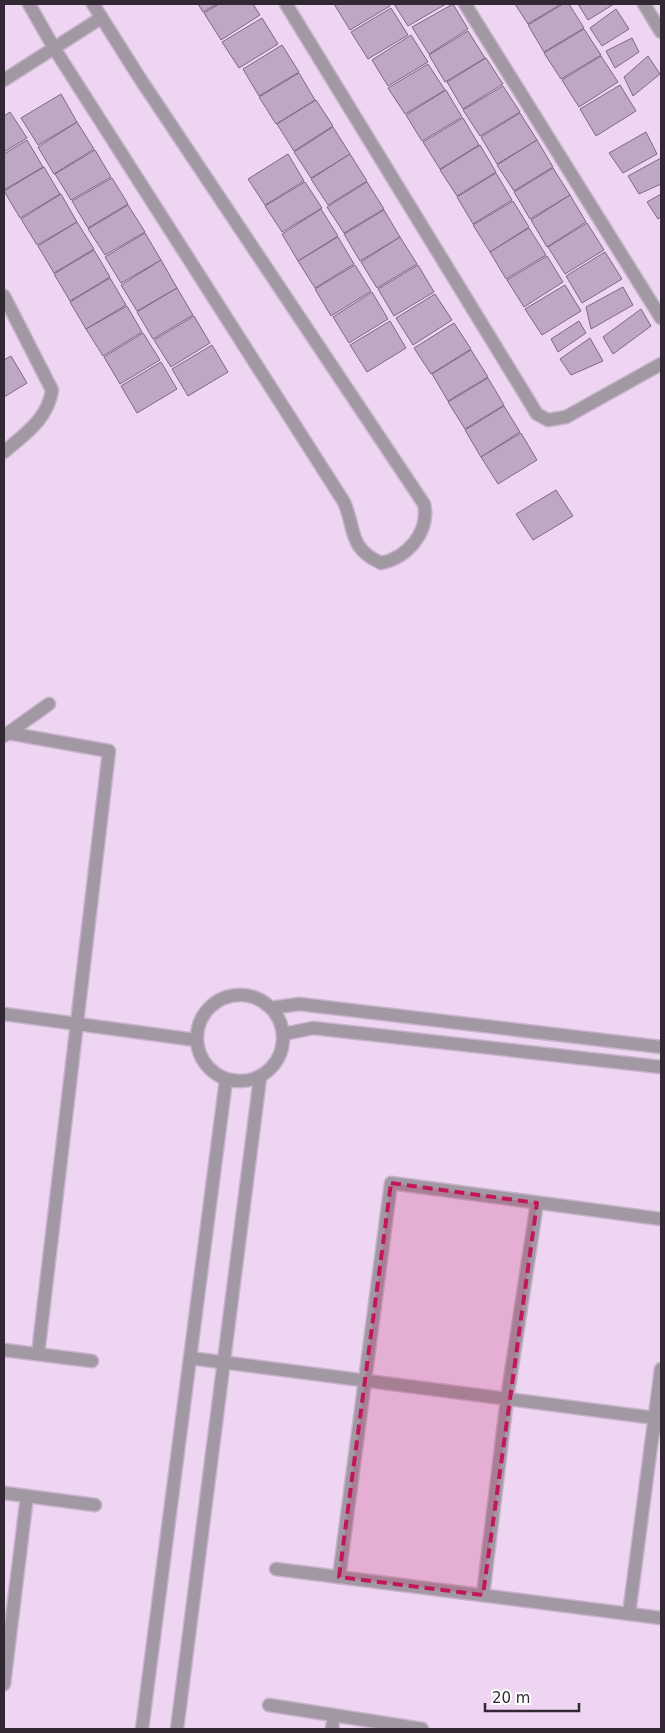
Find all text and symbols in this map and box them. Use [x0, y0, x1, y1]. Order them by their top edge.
scale bar [485, 1680, 579, 1712]
text: 20 m [492, 1689, 530, 1707]

